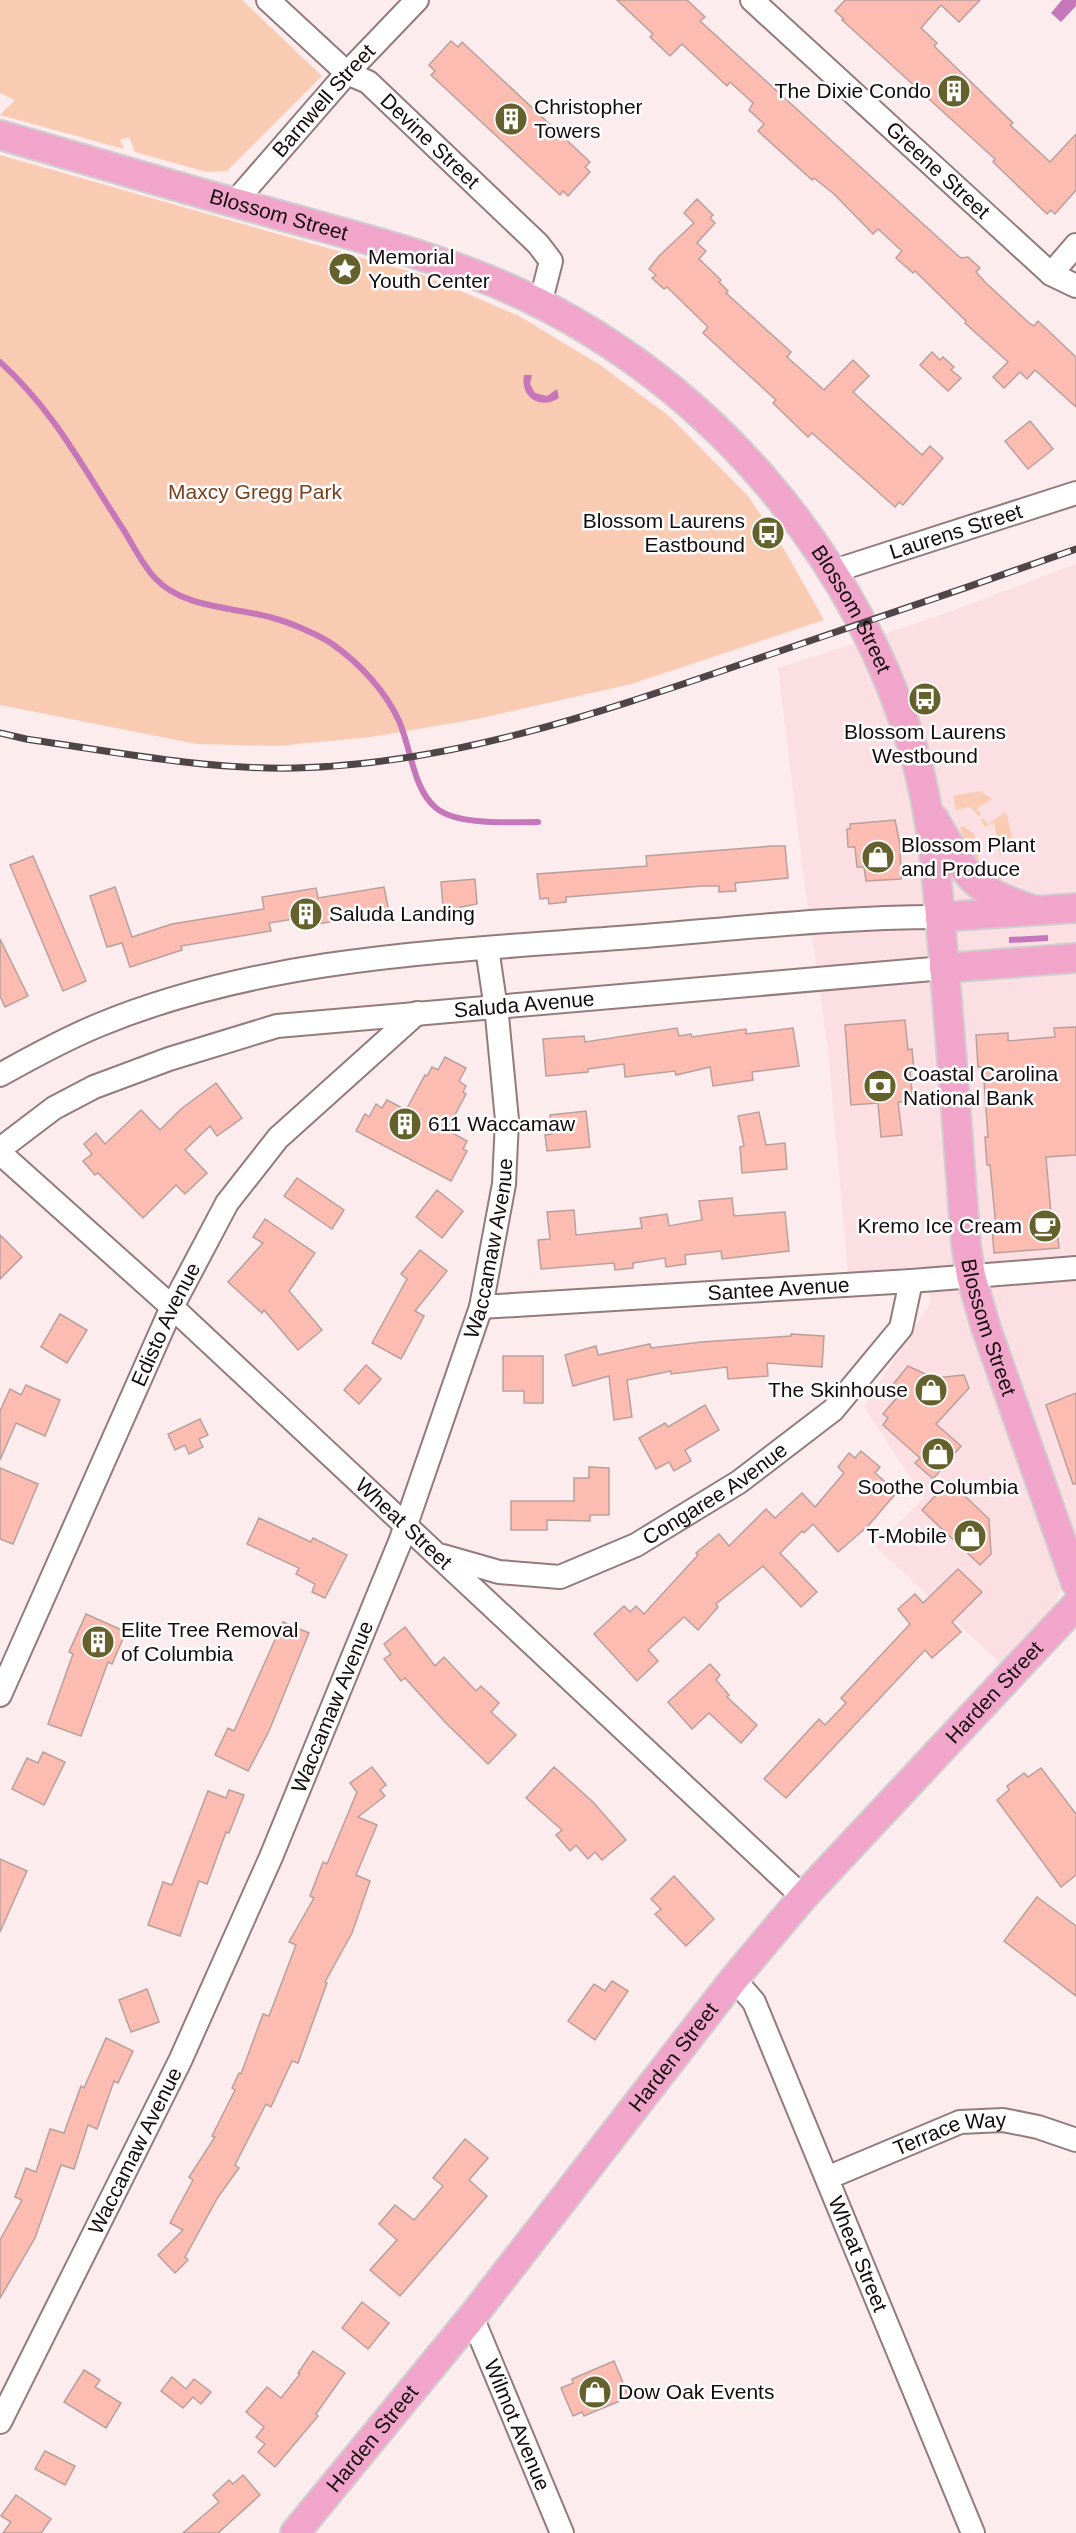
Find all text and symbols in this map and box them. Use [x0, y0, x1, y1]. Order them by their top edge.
street label: Barnwell Street [267, 39, 379, 161]
building icon: The Dixie Condo [936, 73, 972, 109]
place label: The Dixie Condo [775, 79, 931, 102]
street label: Devine Street [376, 88, 484, 193]
place label: Christopher Towers [534, 95, 643, 142]
building icon: Christopher Towers [493, 101, 529, 137]
street label: Greene Street [882, 117, 995, 223]
street label: Blossom Street [207, 184, 351, 244]
place label: Memorial Youth Center [368, 245, 490, 292]
place icon: Memorial Youth Center [327, 251, 363, 287]
park label: Maxcy Gregg Park [168, 480, 342, 503]
street label: Laurens Street [887, 499, 1025, 563]
place label: Blossom Laurens Eastbound [583, 509, 745, 556]
bus stop icon: Blossom Laurens Eastbound [750, 515, 786, 551]
street label: Blossom Street [807, 541, 896, 676]
bus stop icon: Blossom Laurens Westbound [907, 681, 943, 717]
place label: Blossom Laurens Westbound [844, 720, 1006, 767]
place label: Blossom Plant and Produce [901, 833, 1035, 880]
shop icon: Blossom Plant and Produce [860, 839, 896, 875]
building icon: Saluda Landing [288, 896, 324, 932]
place label: Saluda Landing [329, 902, 475, 925]
street label: Saluda Avenue [453, 986, 595, 1022]
place label: Coastal Carolina National Bank [903, 1062, 1059, 1109]
bank icon: Coastal Carolina National Bank [862, 1068, 898, 1104]
building icon: 611 Waccamaw [387, 1106, 423, 1142]
place label: 611 Waccamaw [428, 1112, 576, 1135]
street label: Waccamaw Avenue [459, 1158, 516, 1341]
cafe icon: Kremo Ice Cream [1027, 1208, 1063, 1244]
place label: Kremo Ice Cream [857, 1214, 1022, 1237]
street label: Blossom Street [957, 1257, 1021, 1399]
street label: Edisto Avenue [126, 1258, 204, 1390]
street label: Santee Avenue [707, 1273, 850, 1304]
shop icon: The Skinhouse [913, 1372, 949, 1408]
place label: The Skinhouse [768, 1378, 908, 1401]
shop icon: Soothe Columbia [920, 1436, 956, 1472]
street label: Congaree Avenue [638, 1438, 791, 1549]
street label: Wheat Street [351, 1473, 457, 1574]
place label: Soothe Columbia [857, 1475, 1019, 1498]
shop icon: T-Mobile [952, 1518, 988, 1554]
place label: T-Mobile [866, 1524, 947, 1547]
street label: Waccamaw Avenue [287, 1617, 377, 1796]
place label: Elite Tree Removal of Columbia [121, 1618, 298, 1665]
building icon: Elite Tree Removal of Columbia [80, 1624, 116, 1660]
street label: Harden Street [941, 1636, 1047, 1748]
street label: Harden Street [624, 1998, 722, 2116]
street label: Waccamaw Avenue [84, 2063, 186, 2238]
street label: Terrace Way [890, 2108, 1007, 2160]
street label: Wheat Street [824, 2193, 892, 2315]
street label: Wilmot Avenue [480, 2356, 555, 2494]
shop icon: Dow Oak Events [577, 2374, 613, 2410]
street label: Harden Street [322, 2380, 422, 2496]
place label: Dow Oak Events [618, 2380, 774, 2403]

